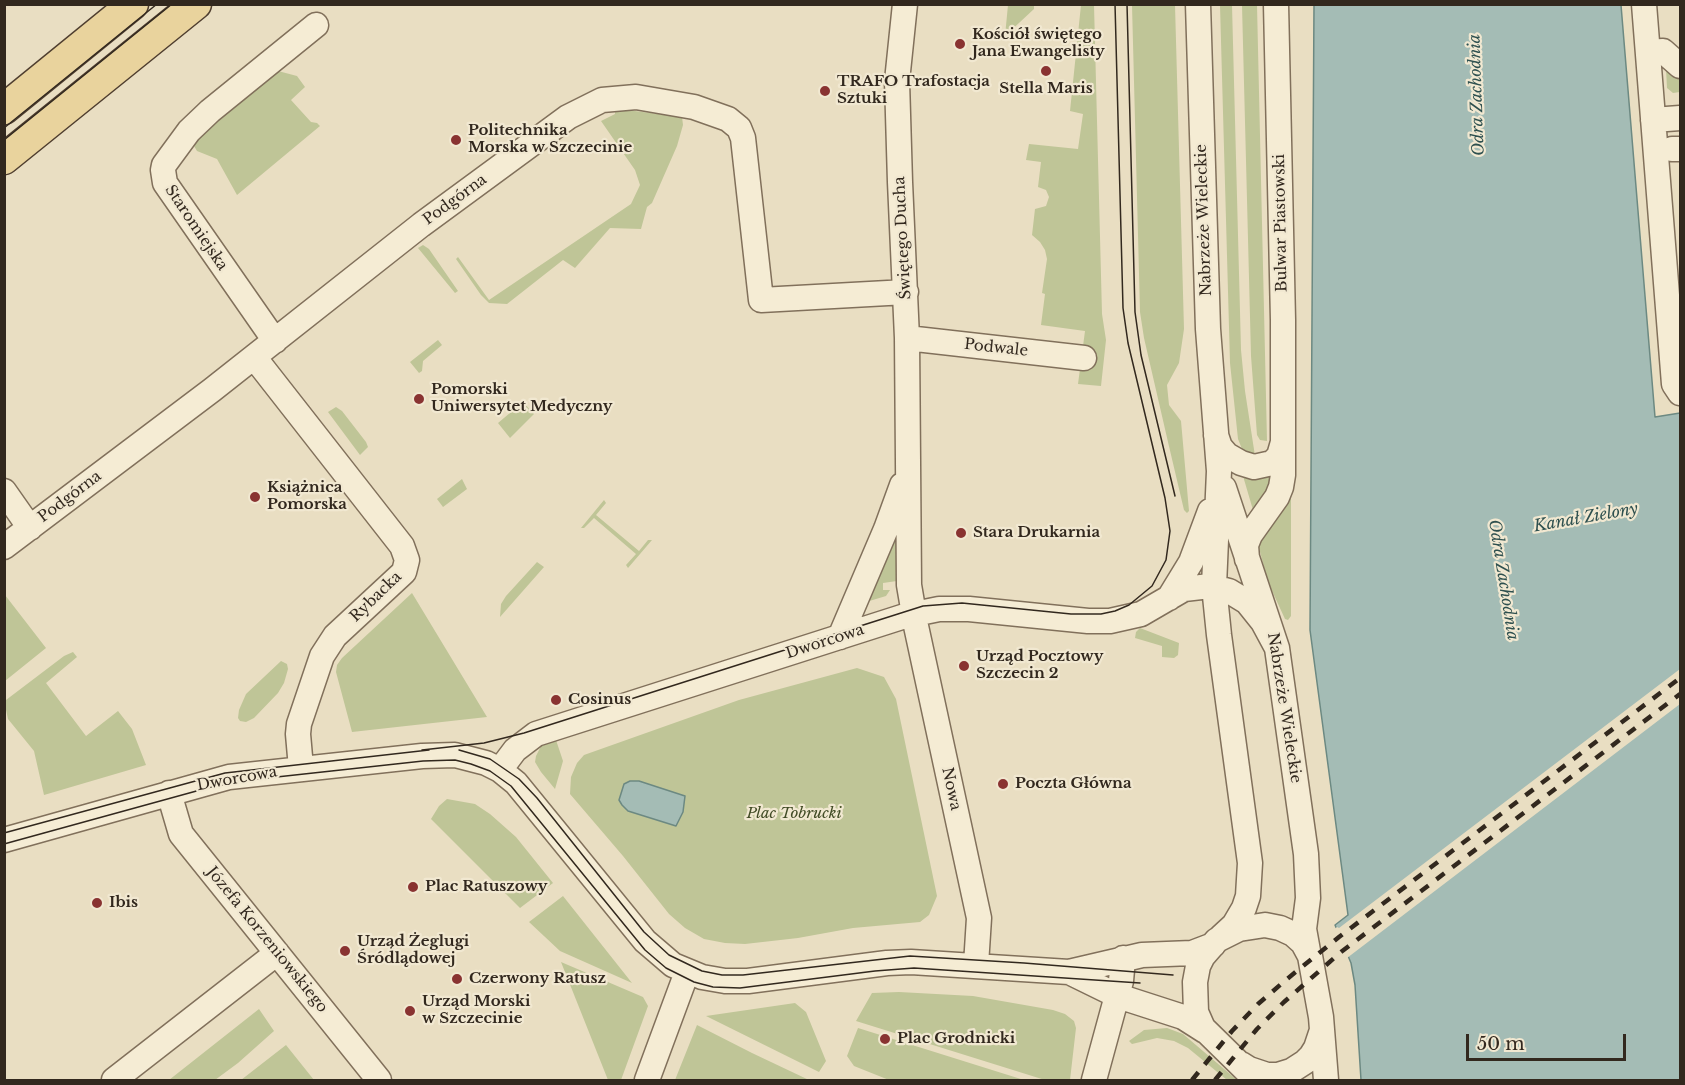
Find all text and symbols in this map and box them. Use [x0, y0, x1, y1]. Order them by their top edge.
place label: Kościół świętego Jana Ewangelisty [972, 26, 1105, 61]
water label: Odra Zachodnia [1465, 34, 1489, 156]
marker: Kościół świętego Jana Ewangelisty [953, 37, 967, 51]
marker: Stella Maris [1039, 64, 1053, 78]
place label: TRAFO Trafostacja Sztuki [837, 73, 990, 108]
place label: Stella Maris [999, 80, 1093, 98]
marker: TRAFO Trafostacja Sztuki [818, 84, 832, 98]
place label: Politechnika Morska w Szczecinie [468, 122, 632, 157]
marker: Politechnika Morska w Szczecinie [449, 133, 463, 147]
street label: Nabrzeże Wieleckie [1192, 144, 1216, 296]
street label: Bulwar Piastowski [1271, 154, 1291, 292]
street label: Podgórna [420, 171, 490, 229]
street label: Świętego Ducha [891, 176, 915, 300]
street label: Staromiejska [161, 182, 231, 274]
street label: Podwale [963, 336, 1029, 360]
place label: Pomorski Uniwersytet Medyczny [431, 381, 612, 416]
marker: Pomorski Uniwersytet Medyczny [412, 392, 426, 406]
street label: Podgórna [35, 467, 105, 527]
place label: Książnica Pomorska [267, 479, 347, 514]
marker: Książnica Pomorska [248, 490, 262, 504]
water label: Kanał Zielony [1532, 499, 1640, 537]
water label: Odra Zachodnia [1484, 518, 1522, 642]
place label: Stara Drukarnia [973, 524, 1100, 542]
marker: Stara Drukarnia [954, 526, 968, 540]
street label: Rybacka [347, 568, 405, 626]
street label: Dworcowa [784, 621, 866, 663]
street label: Nabrzeże Wieleckie [1263, 631, 1305, 785]
place label: Urząd Pocztowy Szczecin 2 [976, 648, 1103, 683]
marker: Urząd Pocztowy Szczecin 2 [957, 659, 971, 673]
place label: Cosinus [568, 691, 631, 709]
marker: Cosinus [549, 693, 563, 707]
street label: Dworcowa [196, 763, 278, 795]
street label: Nowa [938, 766, 964, 812]
place label: Poczta Główna [1015, 775, 1132, 793]
marker: Poczta Główna [996, 777, 1010, 791]
park label: Plac Tobrucki [746, 805, 842, 823]
street label: Józefa Korzeniowskiego [203, 864, 331, 1016]
place label: Plac Ratuszowy [425, 878, 547, 896]
marker: Plac Ratuszowy [406, 880, 420, 894]
place label: Ibis [109, 894, 138, 912]
marker: Ibis [90, 896, 104, 910]
place label: Urząd Żeglugi Śródlądowej [357, 933, 469, 968]
marker: Urząd Żeglugi Śródlądowej [338, 944, 352, 958]
place label: Czerwony Ratusz [469, 970, 606, 988]
marker: Czerwony Ratusz [450, 972, 464, 986]
place label: Urząd Morski w Szczecinie [422, 993, 530, 1028]
marker: Urząd Morski w Szczecinie [403, 1004, 417, 1018]
scale bar [1469, 1022, 1630, 1060]
place label: Plac Grodnicki [897, 1030, 1015, 1048]
marker: Plac Grodnicki [878, 1032, 892, 1046]
text: 50 m [1477, 1033, 1525, 1055]

